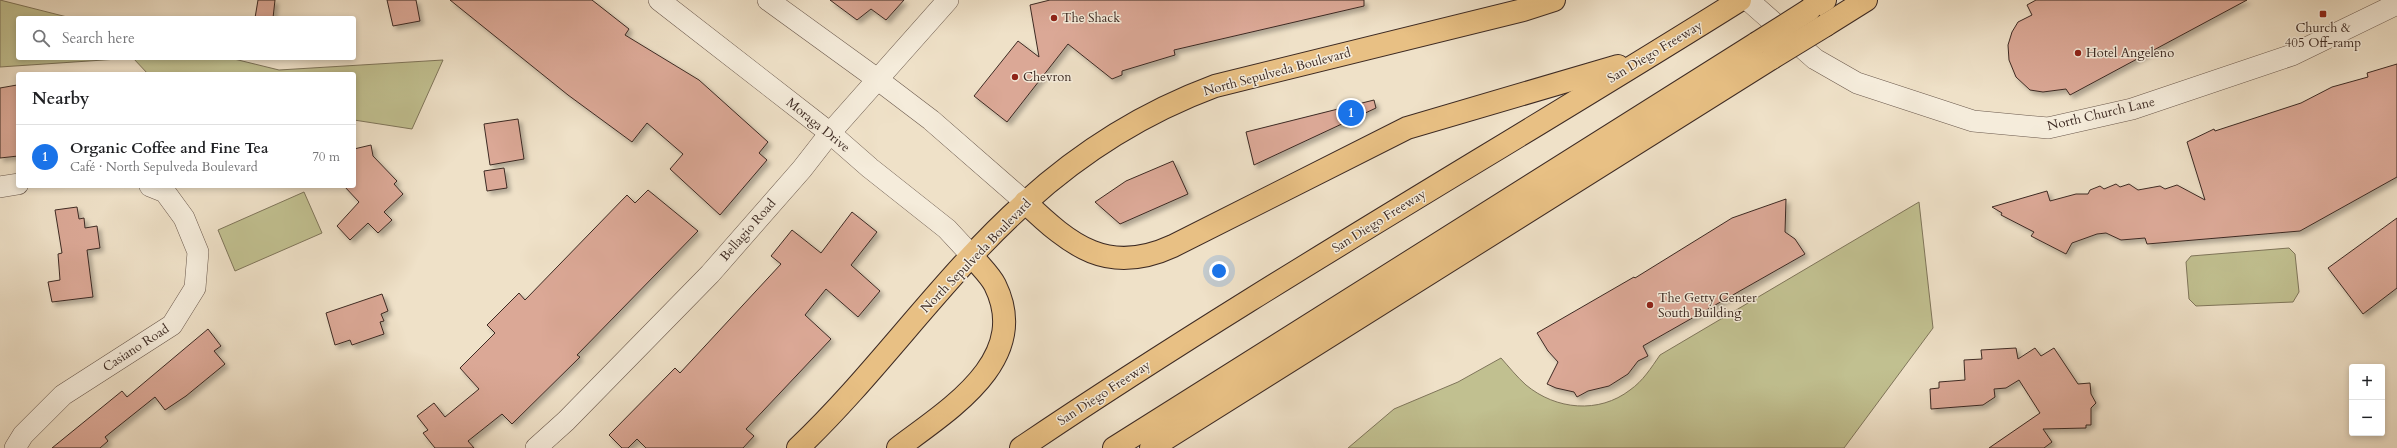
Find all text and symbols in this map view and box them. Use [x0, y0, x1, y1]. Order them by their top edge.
place label: The Shack [1062, 9, 1120, 27]
marker: Church & 405 Off-ramp [2318, 9, 2328, 19]
marker: The Shack [1049, 13, 1059, 23]
search box [16, 16, 356, 60]
street label: San Diego Freeway [1604, 16, 1706, 87]
place label: Church & 405 Off-ramp [2285, 19, 2361, 52]
icon: search [30, 27, 52, 49]
text: Search here [62, 28, 135, 48]
street label: North Sepulveda Boulevard [1201, 44, 1353, 100]
place label: Hotel Angeleno [2086, 44, 2174, 62]
marker: Hotel Angeleno [2073, 48, 2083, 58]
place label: Chevron [1023, 68, 1072, 86]
marker: Chevron [1010, 72, 1020, 82]
text: Nearby [32, 87, 89, 110]
street label: North Church Lane [2045, 93, 2157, 135]
street label: Moraga Drive [782, 94, 854, 156]
pin: 1 [1338, 98, 1364, 128]
text: Organic Coffee and Fine Tea [70, 138, 268, 158]
text: 1 [42, 148, 48, 166]
text: 70 m [312, 148, 340, 166]
text: Café · North Sepulveda Boulevard [70, 158, 258, 176]
street label: San Diego Freeway [1329, 185, 1430, 257]
street label: Bellagio Road [716, 195, 780, 265]
street label: North Sepulveda Boulevard [917, 195, 1035, 317]
your location [1209, 261, 1229, 281]
place label: The Getty Center South Building [1658, 289, 1757, 322]
marker: The Getty Center South Building [1645, 300, 1655, 310]
street label: Casiano Road [99, 320, 173, 376]
street label: San Diego Freeway [1054, 356, 1154, 430]
map controls [2349, 364, 2385, 436]
button: + [2349, 364, 2385, 400]
button: − [2349, 400, 2385, 436]

